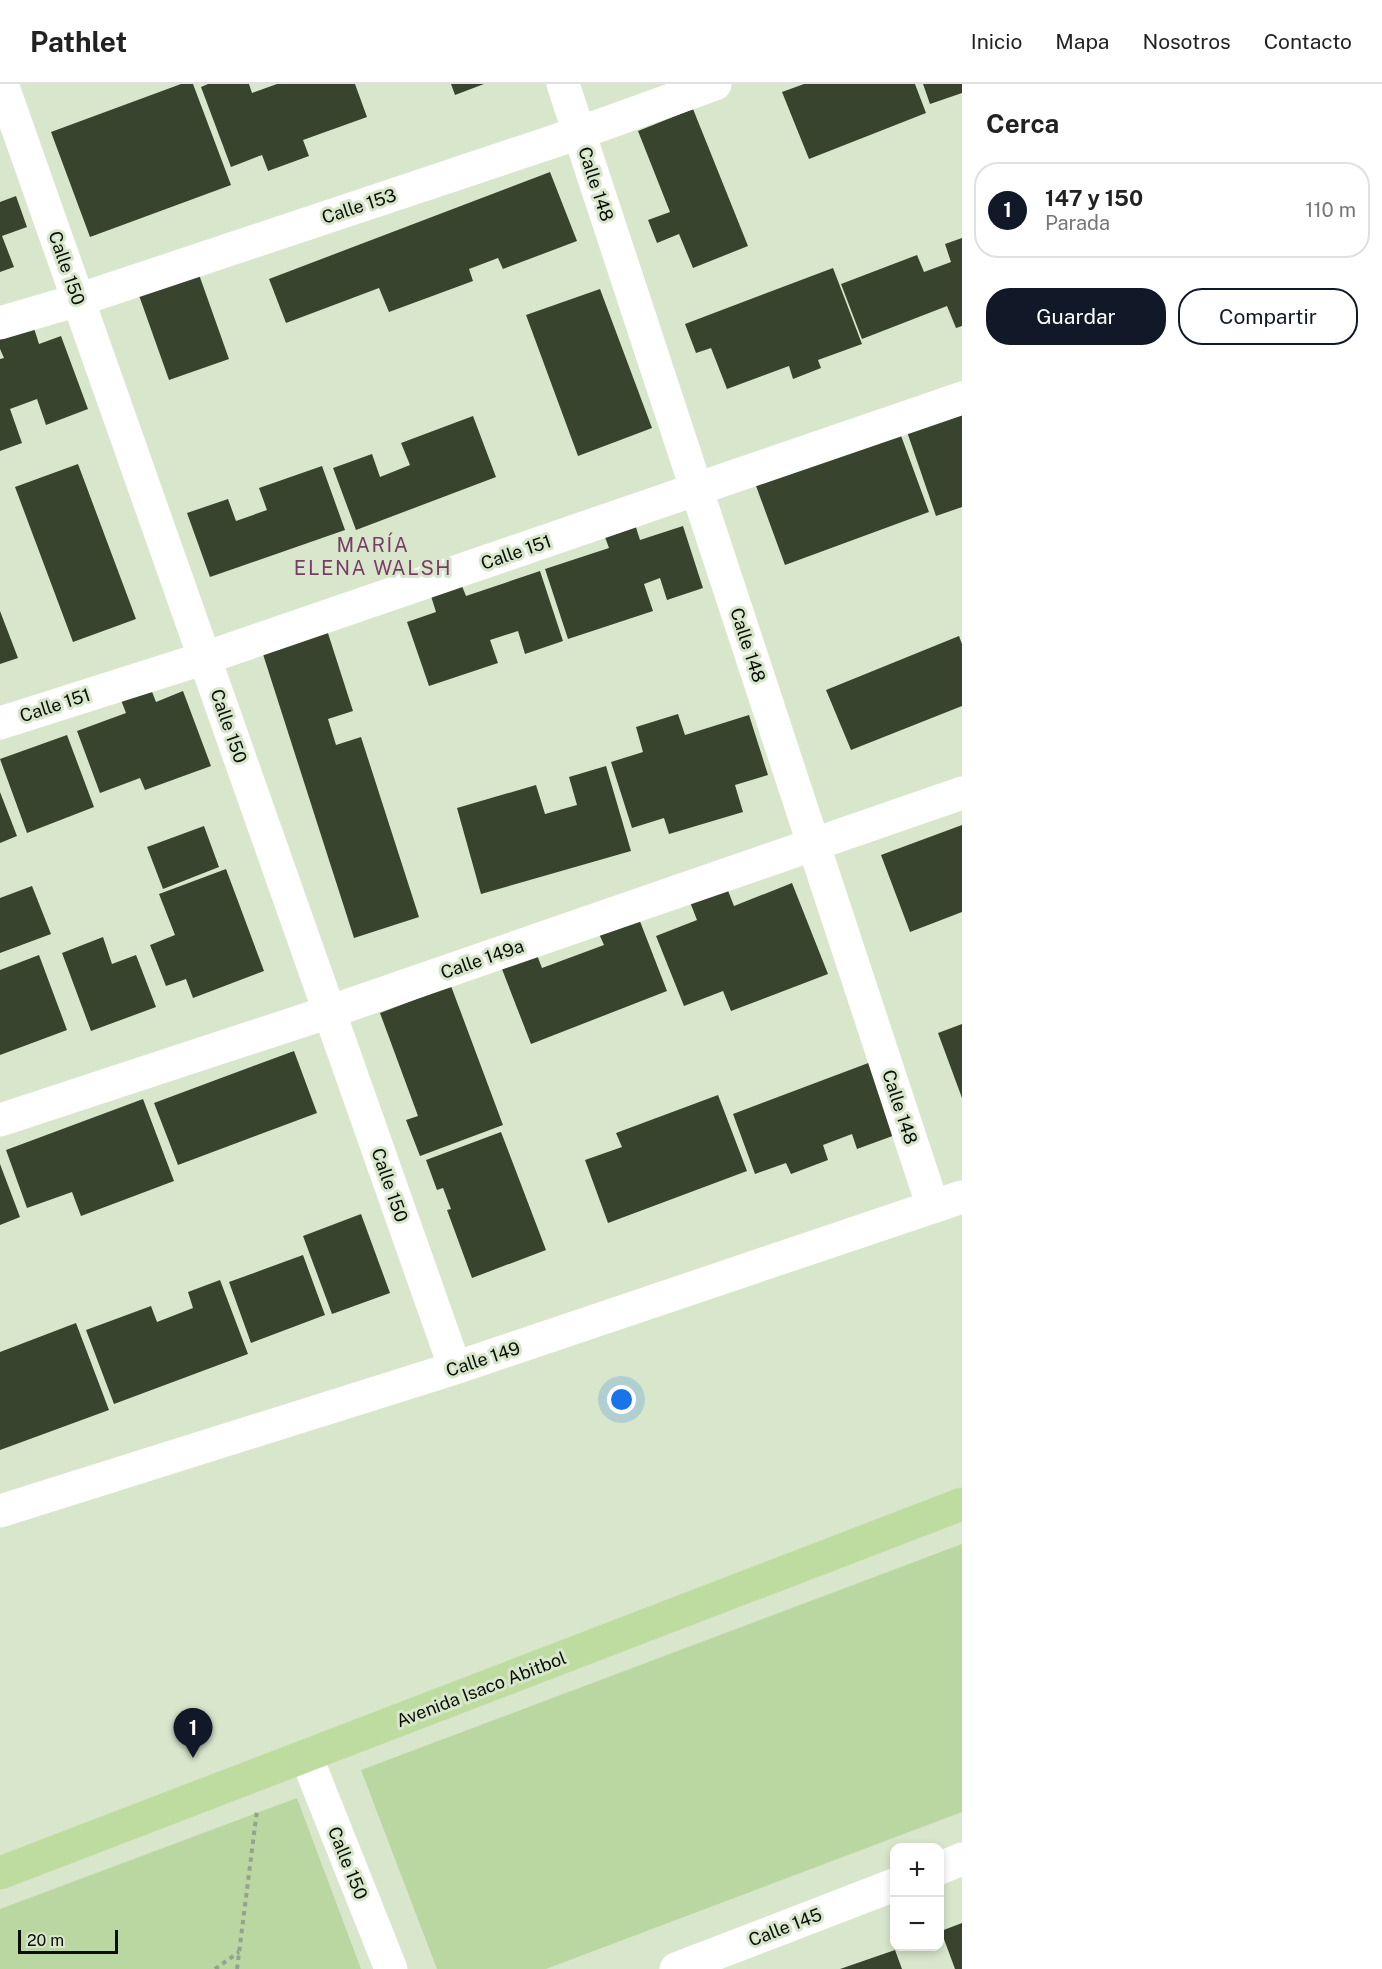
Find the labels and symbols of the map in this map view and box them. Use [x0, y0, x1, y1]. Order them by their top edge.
street label: Calle 148 [574, 144, 618, 224]
street label: Calle 153 [319, 184, 399, 228]
street label: Calle 150 [45, 228, 89, 308]
street label: Calle 151 [478, 530, 554, 574]
district label: MARÍA ELENA WALSH [294, 532, 452, 580]
street label: Calle 148 [726, 605, 770, 685]
street label: Calle 151 [17, 684, 93, 726]
street label: Calle 150 [207, 686, 251, 766]
street label: Calle 149a [438, 935, 526, 983]
street label: Calle 148 [878, 1067, 922, 1147]
street label: Calle 150 [368, 1145, 412, 1225]
street label: Calle 149 [443, 1337, 523, 1381]
your location [607, 1385, 636, 1414]
street label: Avenida Isaco Abitbol [393, 1647, 569, 1731]
pin: 1 [174, 1708, 212, 1758]
street label: Calle 150 [324, 1823, 372, 1903]
street label: Calle 145 [745, 1903, 825, 1951]
scale bar [18, 1927, 118, 1954]

